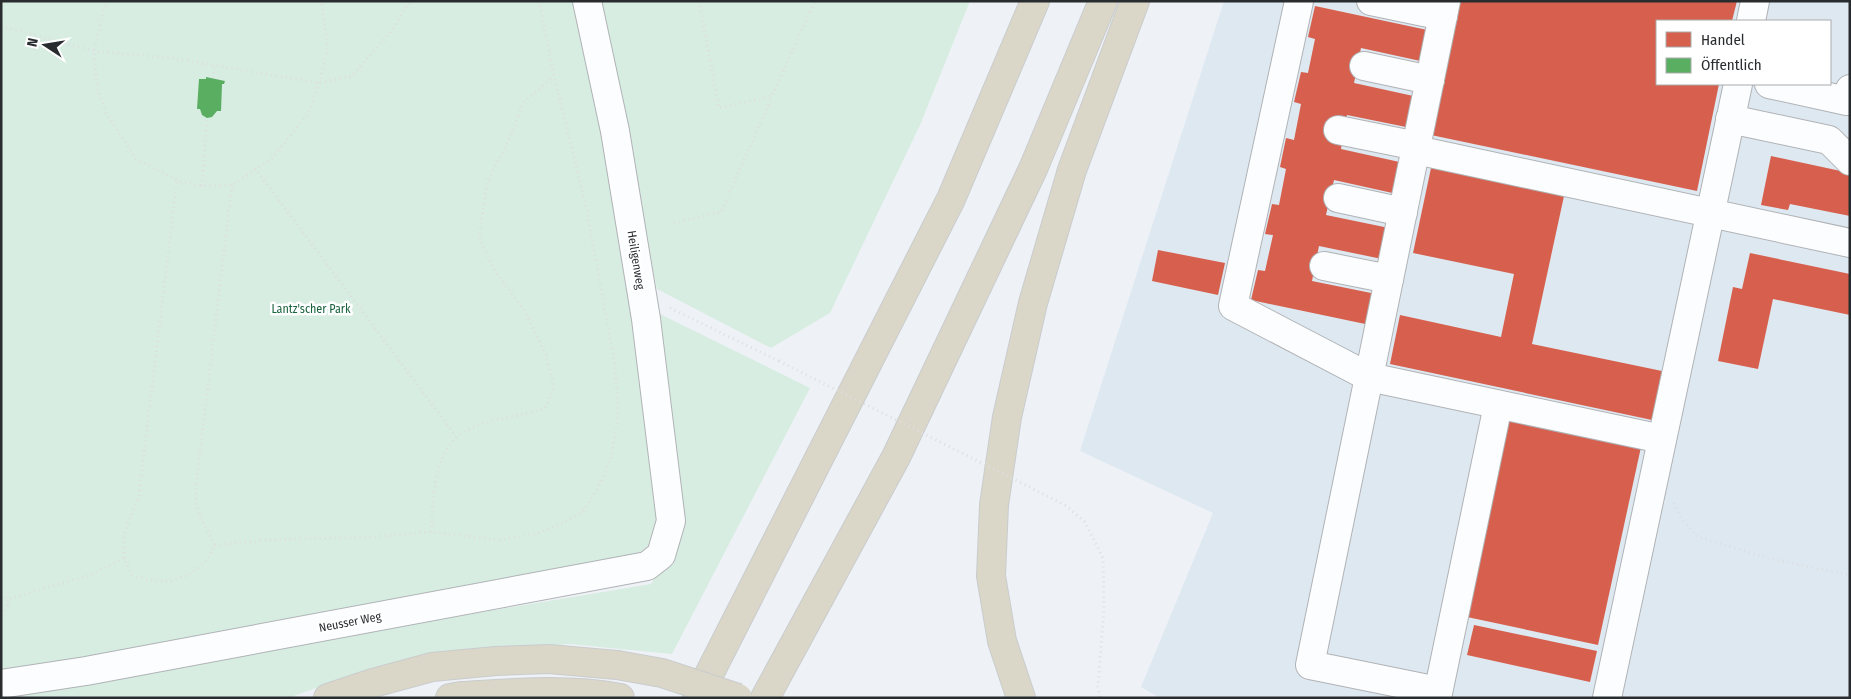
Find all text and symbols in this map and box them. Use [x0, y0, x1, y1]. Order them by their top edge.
north arrow [20, 20, 70, 70]
legend [1656, 20, 1831, 85]
text: Handel [1701, 31, 1745, 49]
text: N [24, 37, 42, 48]
text: Öffentlich [1701, 56, 1762, 74]
street label: Heiligenweg [624, 229, 648, 291]
park label: Lantz'scher Park [271, 302, 351, 316]
street label: Neusser Weg [318, 609, 383, 635]

